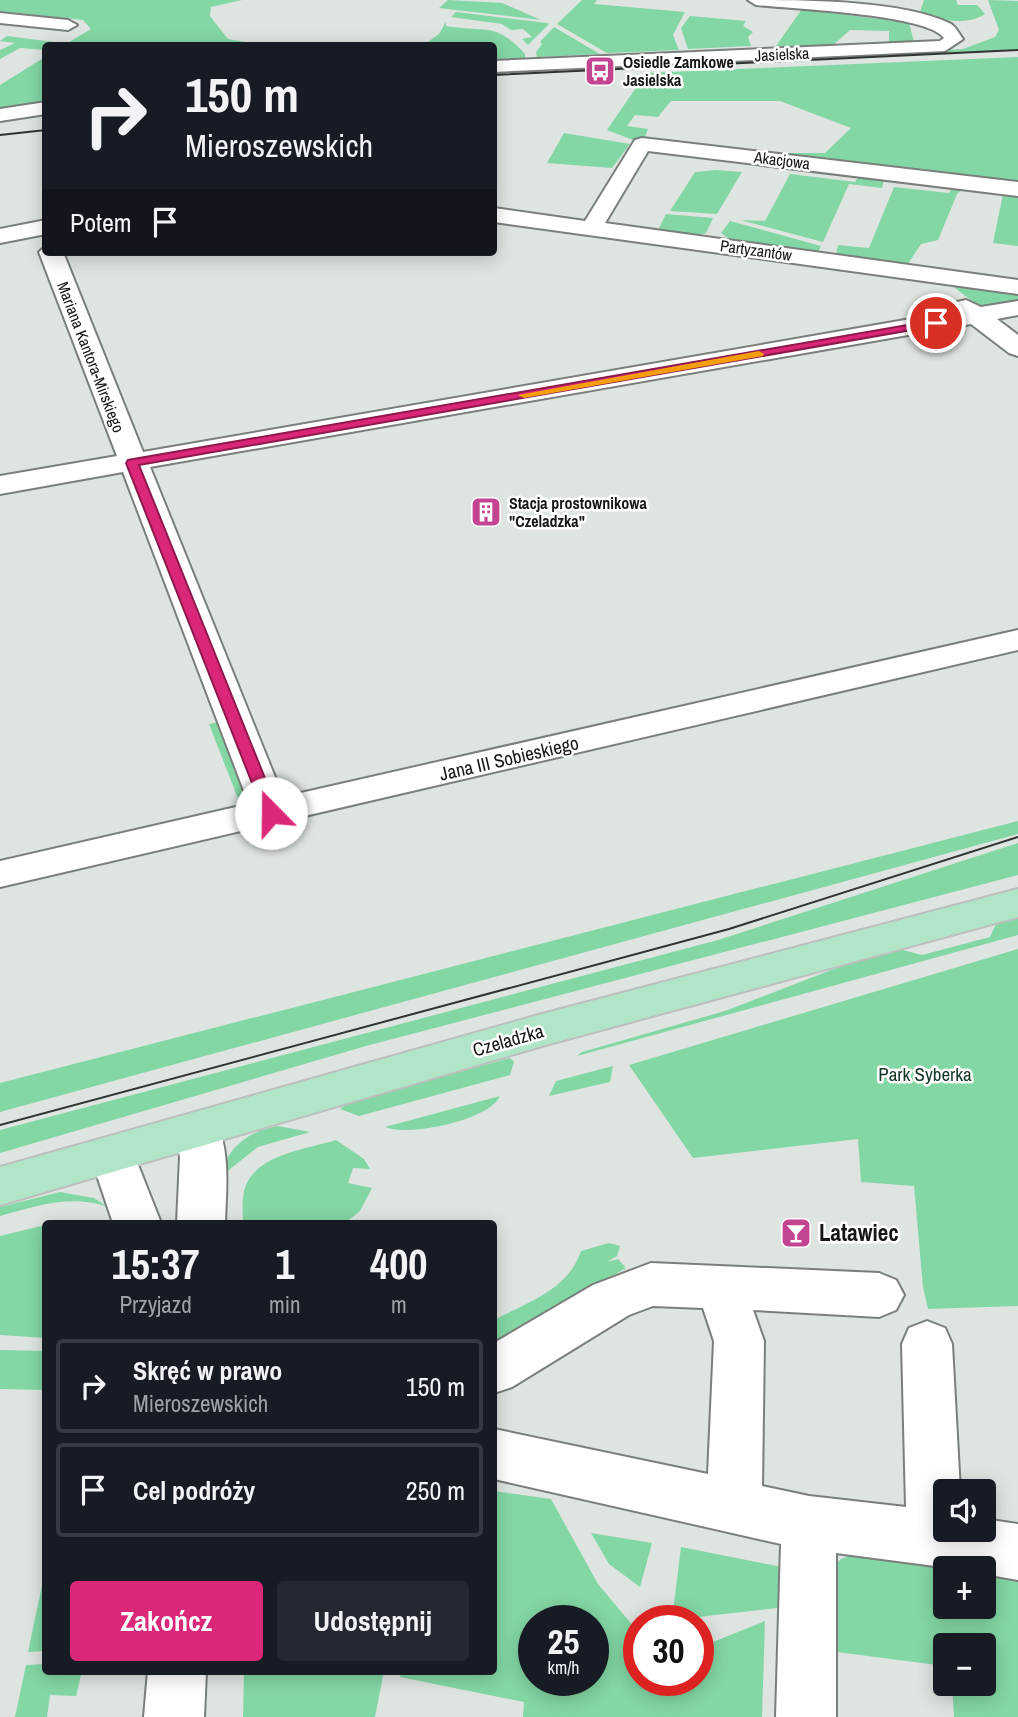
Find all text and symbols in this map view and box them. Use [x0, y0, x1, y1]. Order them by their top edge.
street label: Jasielska [754, 42, 811, 66]
place label: Osiedle Zamkowe Jasielska [623, 51, 734, 91]
bus stop icon: Osiedle Zamkowe Jasielska [583, 54, 617, 88]
text: 150 m [185, 61, 299, 127]
icon: right [70, 70, 161, 161]
text: Mieroszewskich [185, 124, 373, 167]
street label: Akacjowa [752, 146, 812, 174]
icon: arrive [146, 203, 184, 241]
text: Potem [70, 205, 132, 240]
street label: Partyzantów [719, 234, 794, 266]
street label: Mariana Kantora-Mirskiego [52, 279, 130, 435]
pin [906, 293, 966, 353]
icon: arrive [917, 304, 955, 342]
place label: Stacja prostownikowa "Czeladzka" [509, 492, 648, 532]
building icon: Stacja prostownikowa "Czeladzka" [469, 495, 503, 529]
street label: Jana III Sobieskiego [437, 729, 581, 787]
position arrow [234, 776, 308, 850]
street label: Czeladzka [469, 1017, 547, 1063]
park label: Park Syberka [878, 1061, 972, 1087]
bar icon: Latawiec [779, 1216, 813, 1250]
place label: Latawiec [819, 1217, 899, 1248]
text: 15:37 [112, 1236, 200, 1292]
text: 1 [275, 1236, 294, 1292]
text: 400 [370, 1236, 428, 1292]
text: Przyjazd [119, 1289, 192, 1320]
text: min [269, 1289, 301, 1320]
text: m [391, 1289, 407, 1320]
text: Skręć w prawo [133, 1353, 282, 1388]
icon: right [74, 1367, 112, 1405]
text: 150 m [406, 1369, 465, 1404]
text: Mieroszewskich [133, 1388, 268, 1419]
icon: arrive [74, 1471, 112, 1509]
text: Cel podróży [133, 1473, 255, 1508]
text: 250 m [406, 1473, 465, 1508]
map controls [933, 1479, 996, 1696]
button: sound [933, 1479, 996, 1542]
button: + [933, 1556, 996, 1619]
button: Zakończ [70, 1581, 263, 1661]
button: Udostępnij [277, 1581, 469, 1661]
speed limit sign: 30 [623, 1605, 714, 1696]
text: 25 [548, 1618, 579, 1665]
button: − [933, 1633, 996, 1696]
text: km/h [548, 1655, 580, 1680]

